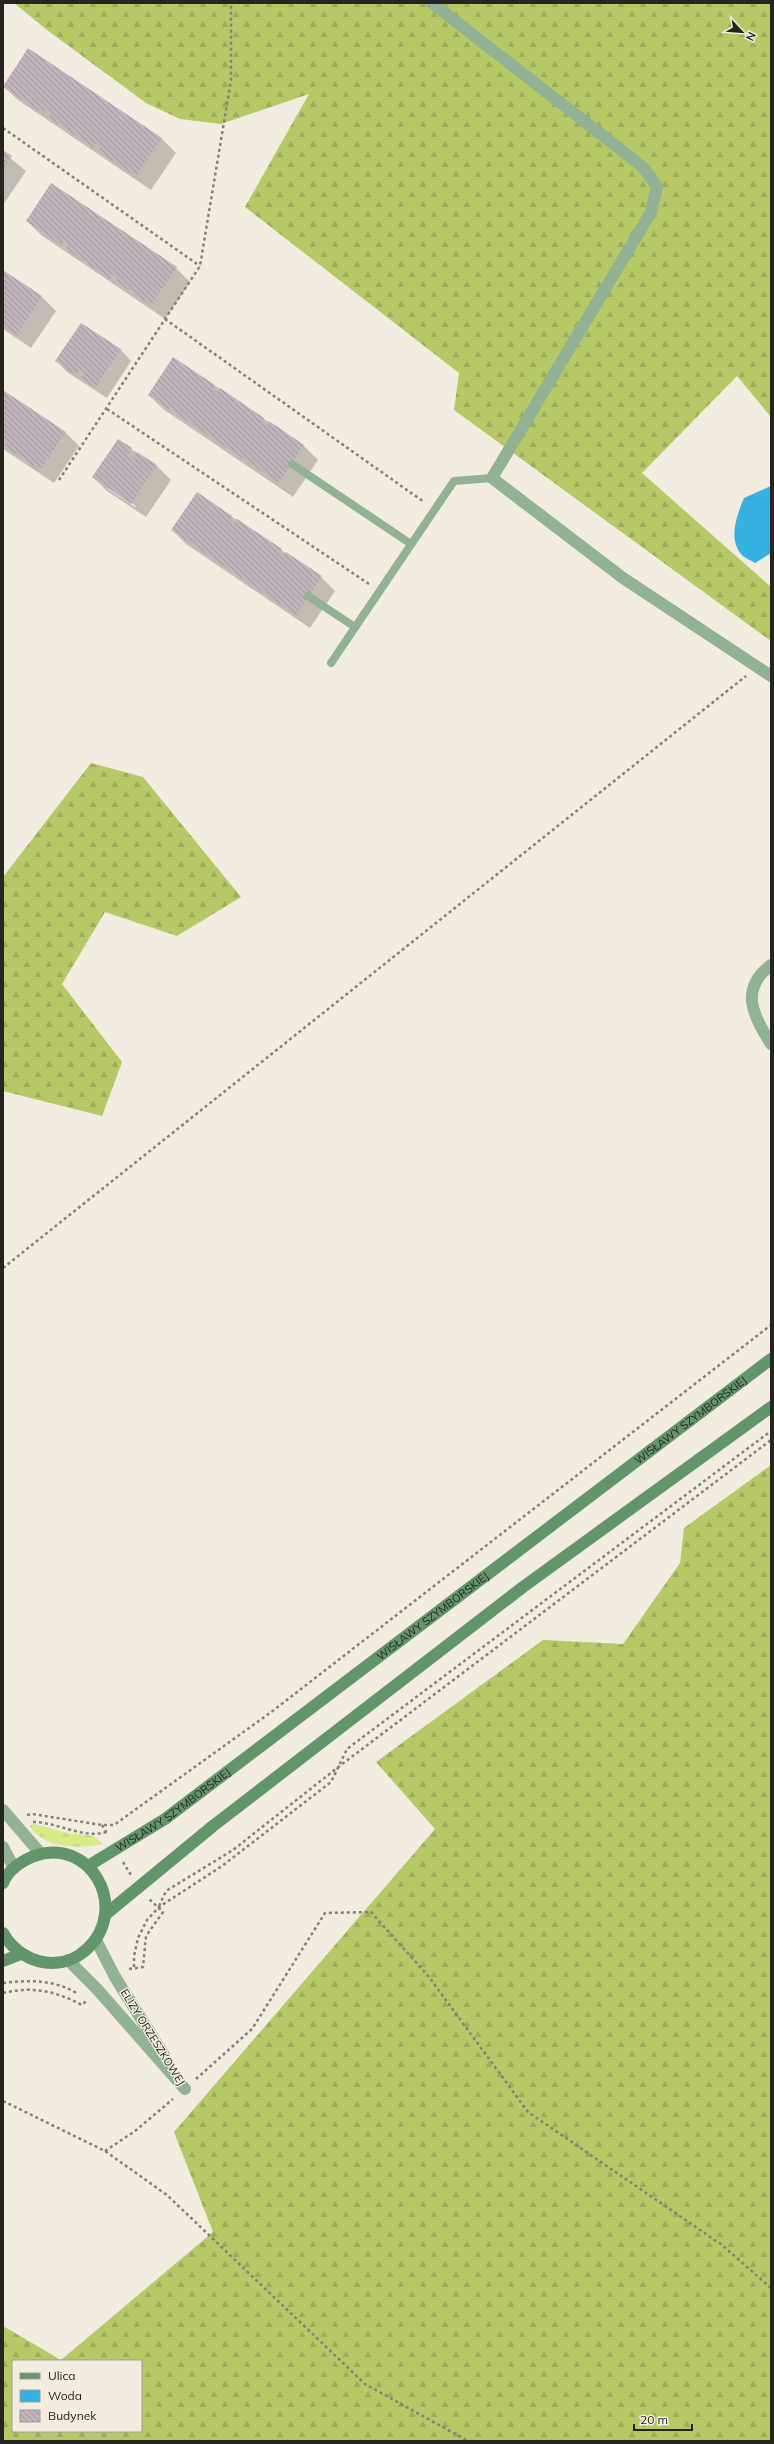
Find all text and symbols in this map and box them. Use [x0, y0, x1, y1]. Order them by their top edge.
north arrow [722, 12, 762, 52]
text: N [743, 30, 759, 43]
street label: WISŁAWY SZYMBORSKIEJ [632, 1373, 749, 1467]
street label: WISŁAWY SZYMBORSKIEJ [374, 1569, 491, 1663]
street label: WISŁAWY SZYMBORSKIEJ [113, 1765, 233, 1855]
street label: ELIZY ORZESZKOWEJ [118, 1986, 188, 2088]
legend [12, 2360, 142, 2432]
text: Ulica [48, 2368, 76, 2383]
text: Woda [48, 2388, 82, 2403]
scale bar [634, 2406, 692, 2432]
text: Budynek [48, 2408, 97, 2423]
text: 20 m [640, 2412, 668, 2427]

